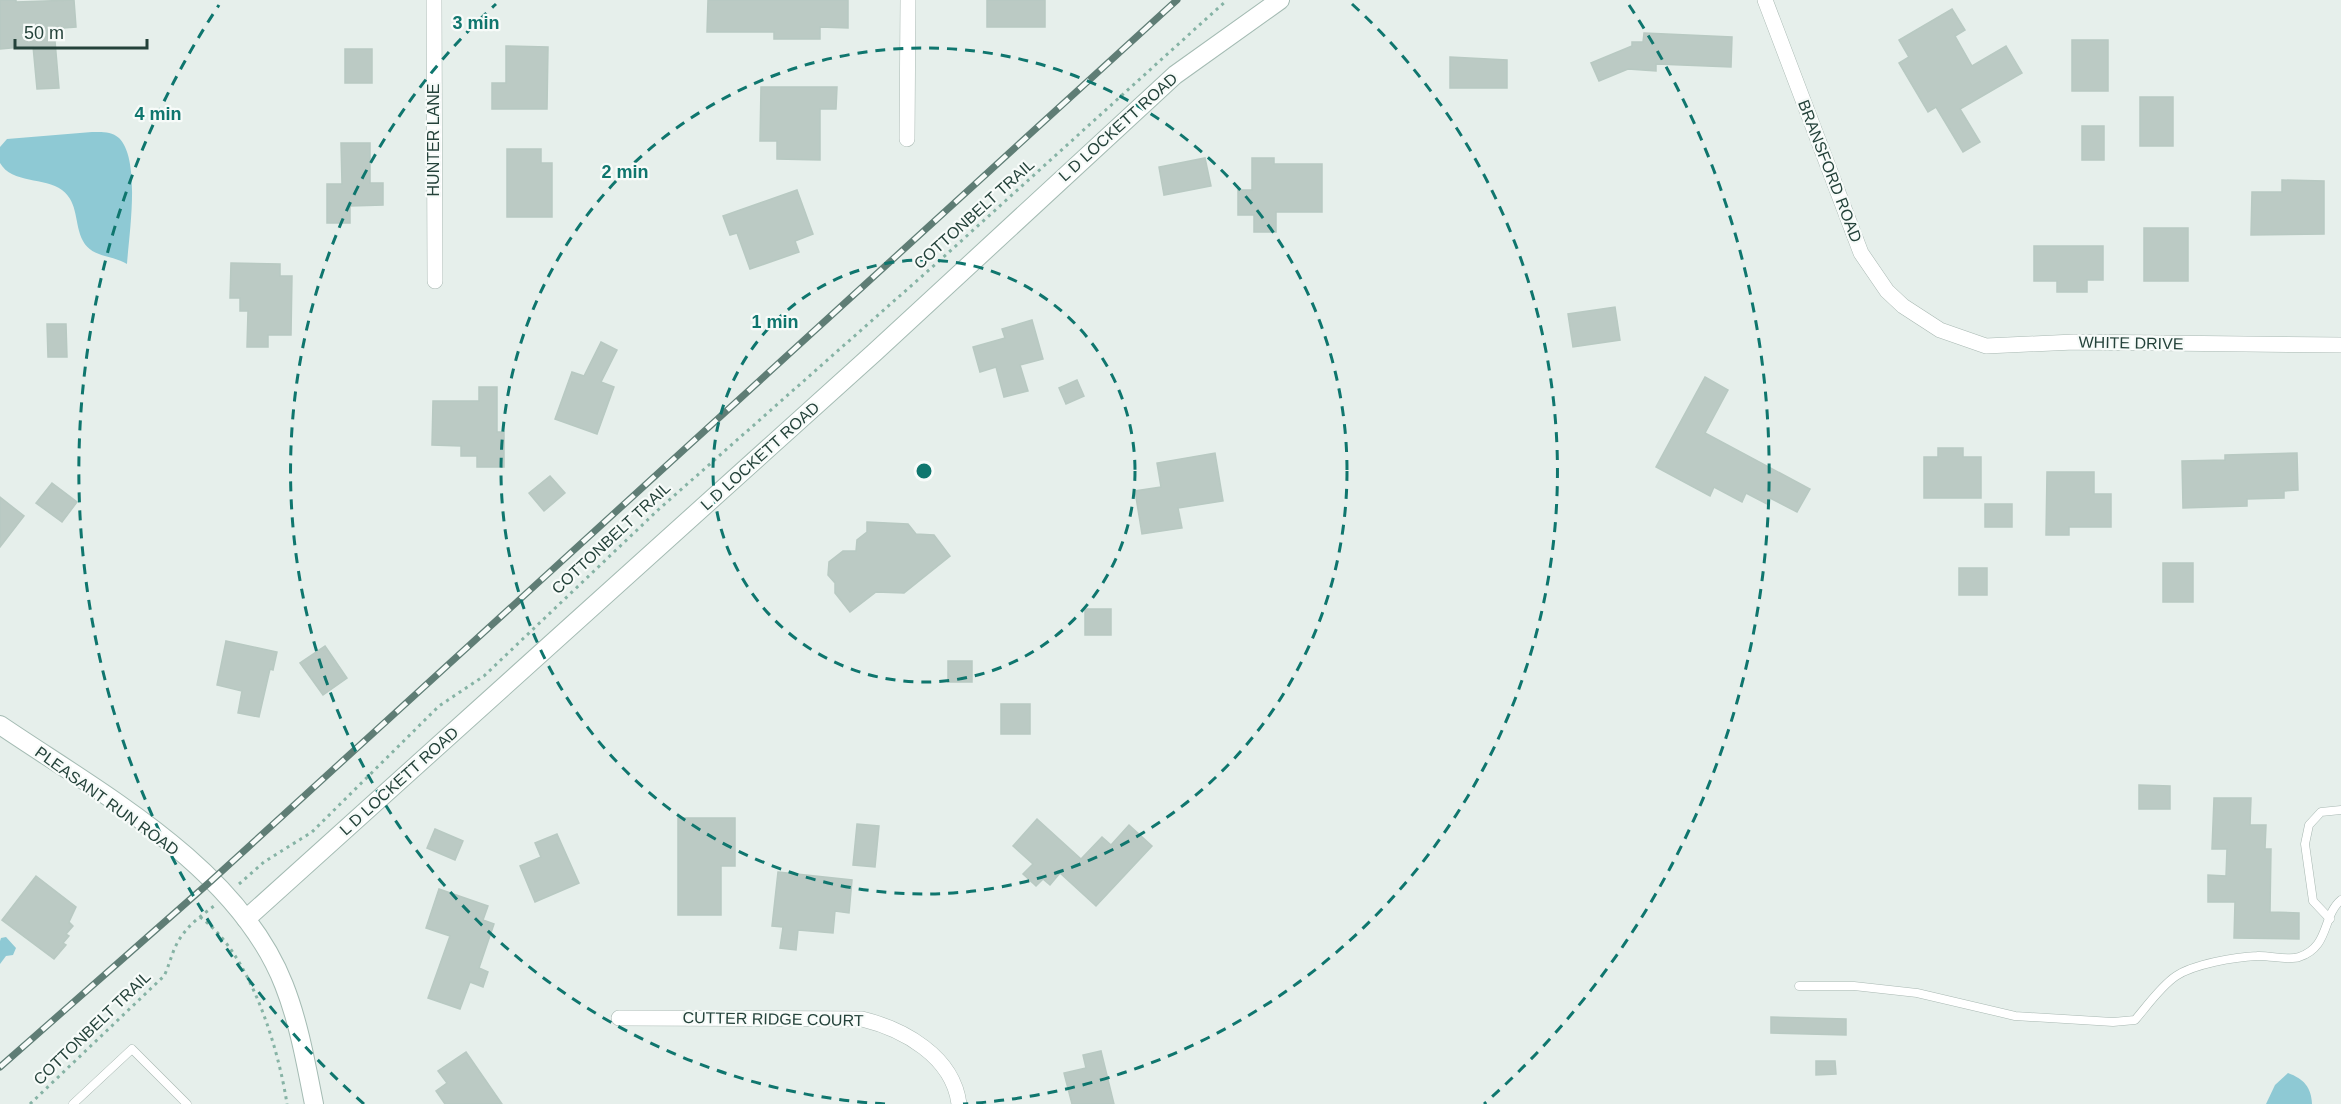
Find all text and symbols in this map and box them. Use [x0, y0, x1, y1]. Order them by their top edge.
scale bar [15, 12, 147, 50]
text: 3 min [452, 13, 500, 33]
text: 50 m [24, 23, 64, 43]
street label: L D LOCKETT ROAD [1055, 70, 1181, 184]
street label: HUNTER LANE [425, 84, 442, 196]
street label: BRANSFORD ROAD [1795, 97, 1865, 245]
text: 4 min [134, 104, 182, 124]
street label: COTTONBELT TRAIL [911, 156, 1037, 272]
text: 2 min [601, 162, 649, 182]
text: 1 min [751, 312, 799, 332]
street label: WHITE DRIVE [2078, 334, 2184, 352]
street label: L D LOCKETT ROAD [697, 399, 823, 513]
centre of rings [914, 461, 934, 481]
street label: COTTONBELT TRAIL [548, 479, 674, 597]
street label: L D LOCKETT ROAD [336, 724, 462, 838]
street label: PLEASANT RUN ROAD [32, 743, 182, 859]
street label: COTTONBELT TRAIL [30, 968, 154, 1088]
street label: CUTTER RIDGE COURT [682, 1009, 864, 1029]

